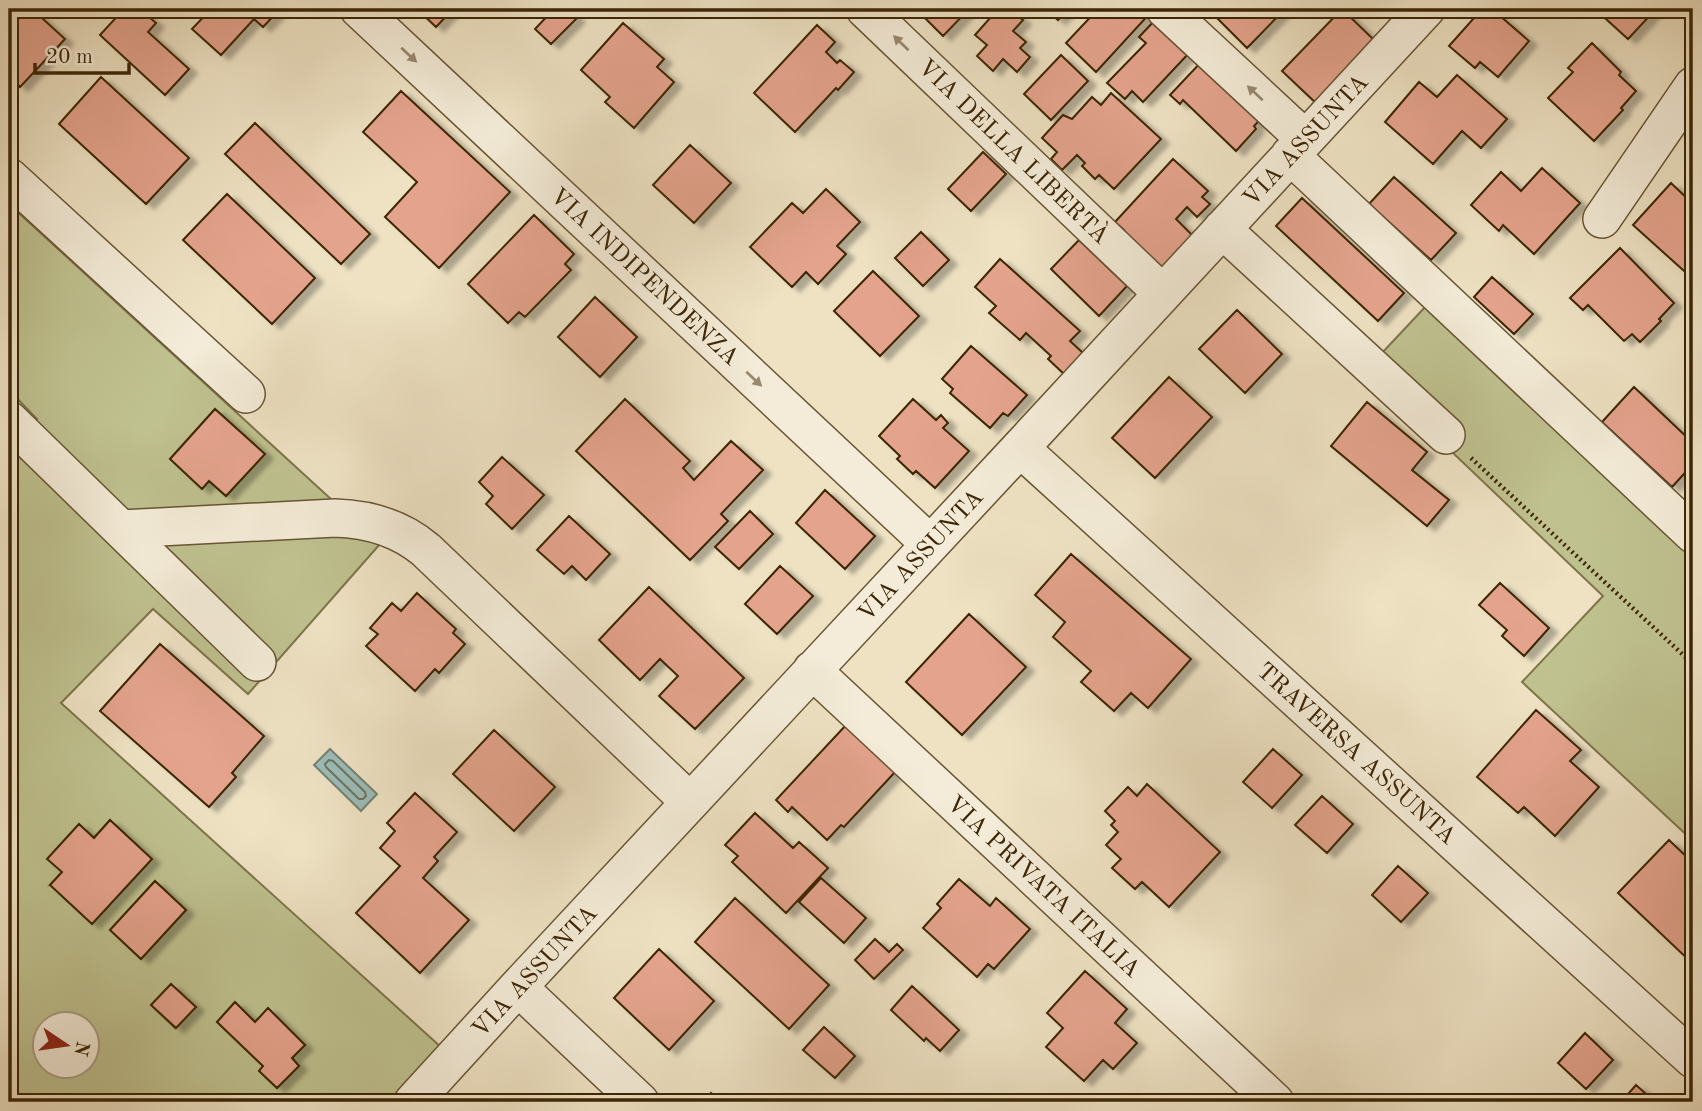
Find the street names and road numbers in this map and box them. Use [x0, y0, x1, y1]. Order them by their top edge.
street label: VIA DELLA LIBERTÀ [913, 52, 1115, 250]
street label: VIA ASSUNTA [1239, 71, 1374, 212]
street label: VIA INDIPENDENZA [545, 184, 743, 371]
street label: VIA ASSUNTA [854, 486, 989, 627]
street label: TRAVERSA ASSUNTA [1252, 659, 1460, 850]
street label: VIA PRIVATA ITALIA [941, 792, 1144, 983]
street label: VIA ASSUNTA [468, 902, 603, 1043]

